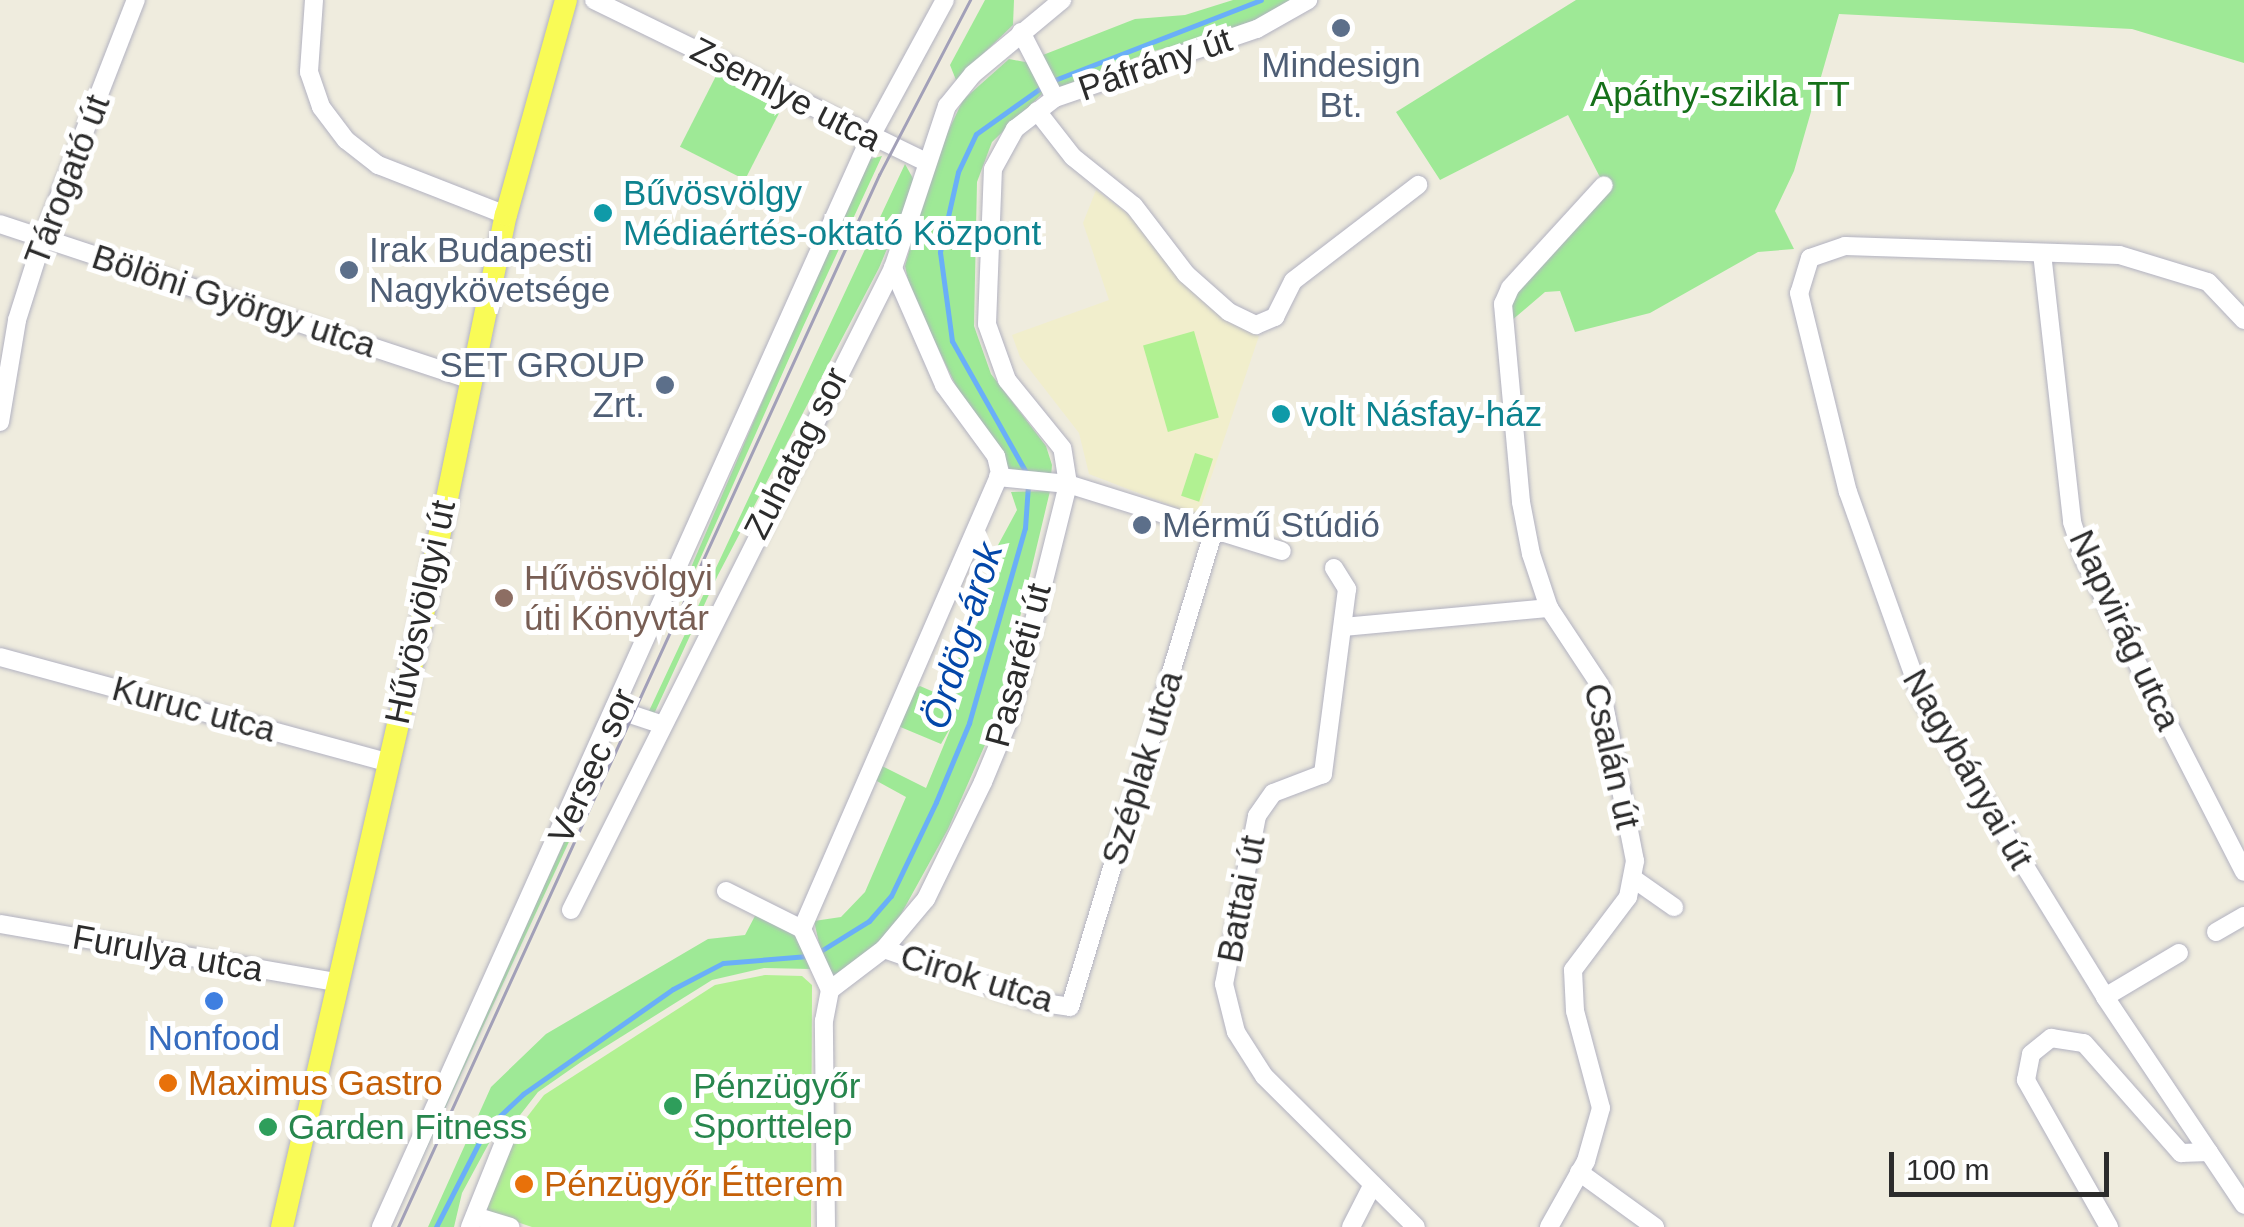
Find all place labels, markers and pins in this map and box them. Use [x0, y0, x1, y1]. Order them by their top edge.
marker: Mindesign Bt. [1330, 17, 1352, 39]
place label: Mindesign Bt. [1261, 44, 1421, 126]
place label: Bűvösvölgy Médiaértés-oktató Központ [623, 172, 1041, 254]
marker: Bűvösvölgy Médiaértés-oktató Központ [592, 202, 614, 224]
place label: Irak Budapesti Nagykövetsége [369, 229, 610, 311]
marker: Irak Budapesti Nagykövetsége [338, 259, 360, 281]
place label: SET GROUP Zrt. [439, 344, 645, 426]
marker: SET GROUP Zrt. [654, 374, 676, 396]
place label: volt Násfay-ház [1301, 393, 1542, 435]
marker: volt Násfay-ház [1270, 403, 1292, 425]
place label: Mérmű Stúdió [1162, 504, 1380, 546]
marker: Mérmű Stúdió [1131, 514, 1153, 536]
place label: Hűvösvölgyi úti Könyvtár [524, 557, 713, 639]
marker: Hűvösvölgyi úti Könyvtár [493, 587, 515, 609]
marker: Nonfood [203, 990, 225, 1012]
place label: Nonfood [148, 1017, 280, 1059]
place label: Maximus Gastro [188, 1062, 443, 1104]
place label: Pénzügyőr Sporttelep [693, 1065, 860, 1147]
marker: Maximus Gastro [157, 1072, 179, 1094]
marker: Pénzügyőr Sporttelep [662, 1095, 684, 1117]
place label: Garden Fitness [288, 1106, 527, 1148]
marker: Garden Fitness [257, 1116, 279, 1138]
place label: Pénzügyőr Étterem [544, 1163, 844, 1205]
marker: Pénzügyőr Étterem [513, 1173, 535, 1195]

